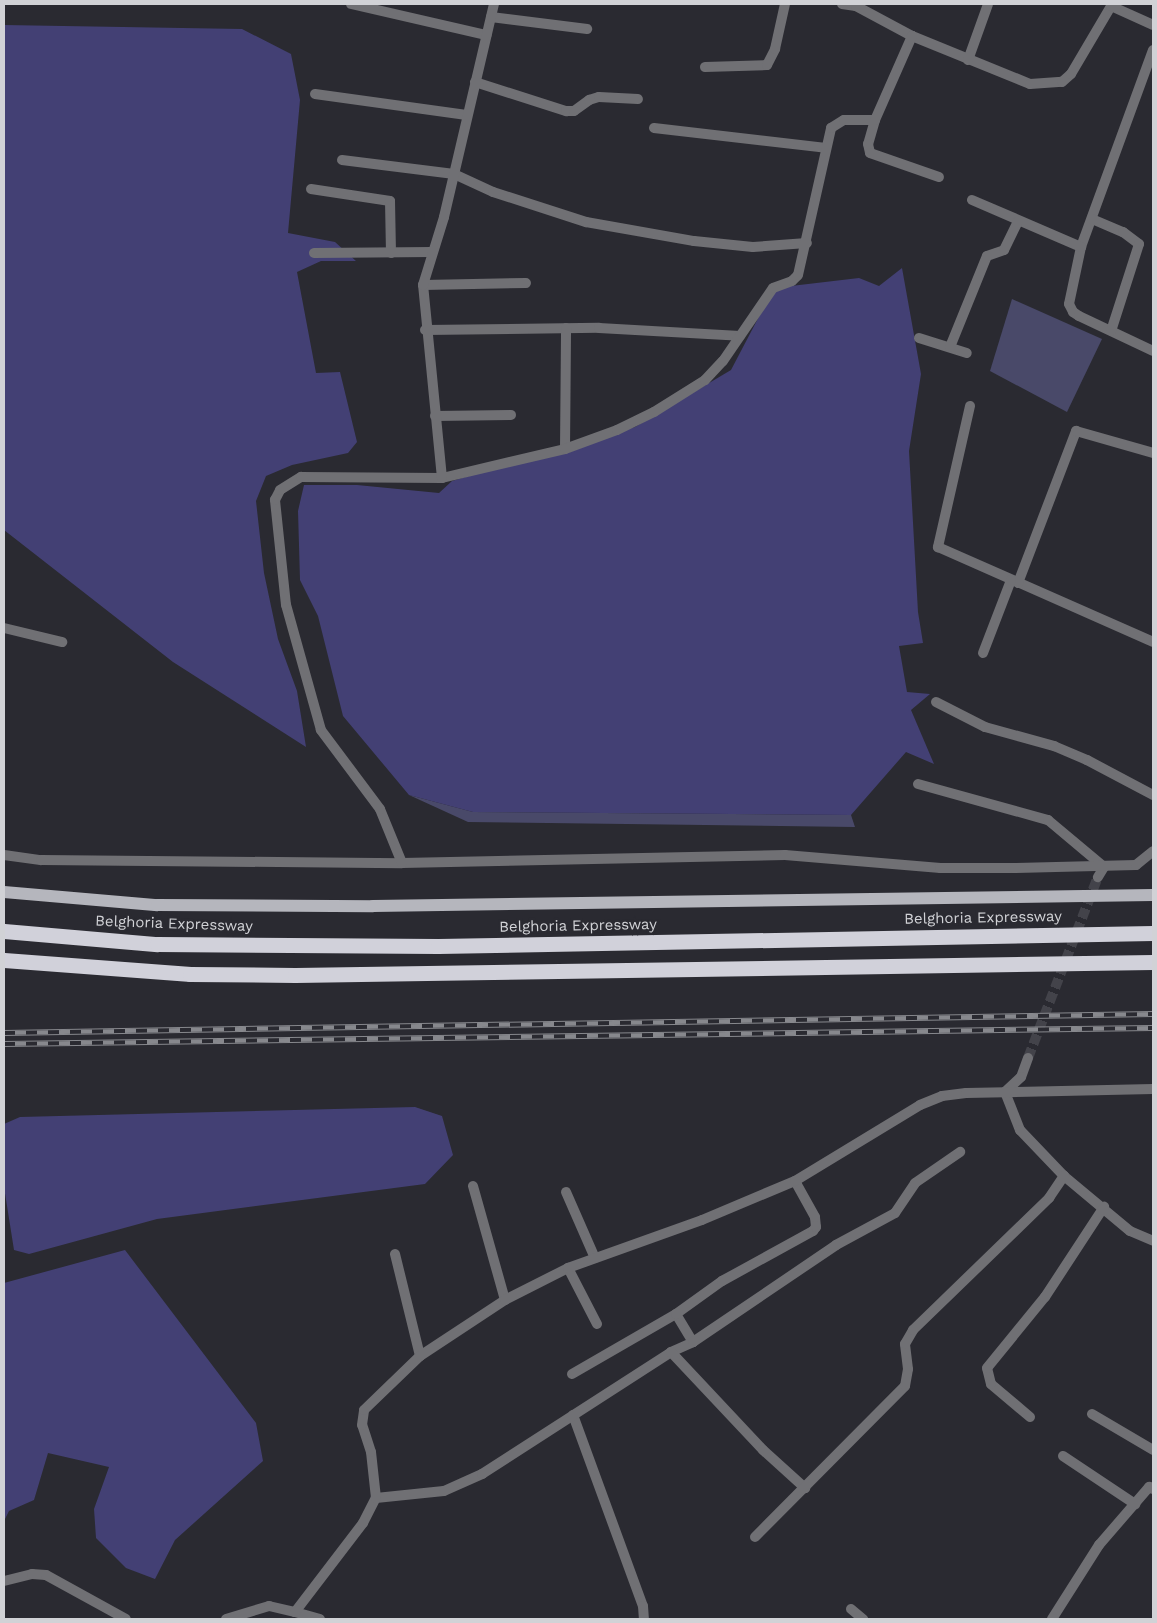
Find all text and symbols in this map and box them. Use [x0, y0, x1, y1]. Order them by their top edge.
street label: Belghoria Expressway [904, 908, 1062, 928]
street label: Belghoria Expressway [95, 912, 253, 936]
street label: Belghoria Expressway [499, 916, 657, 936]

